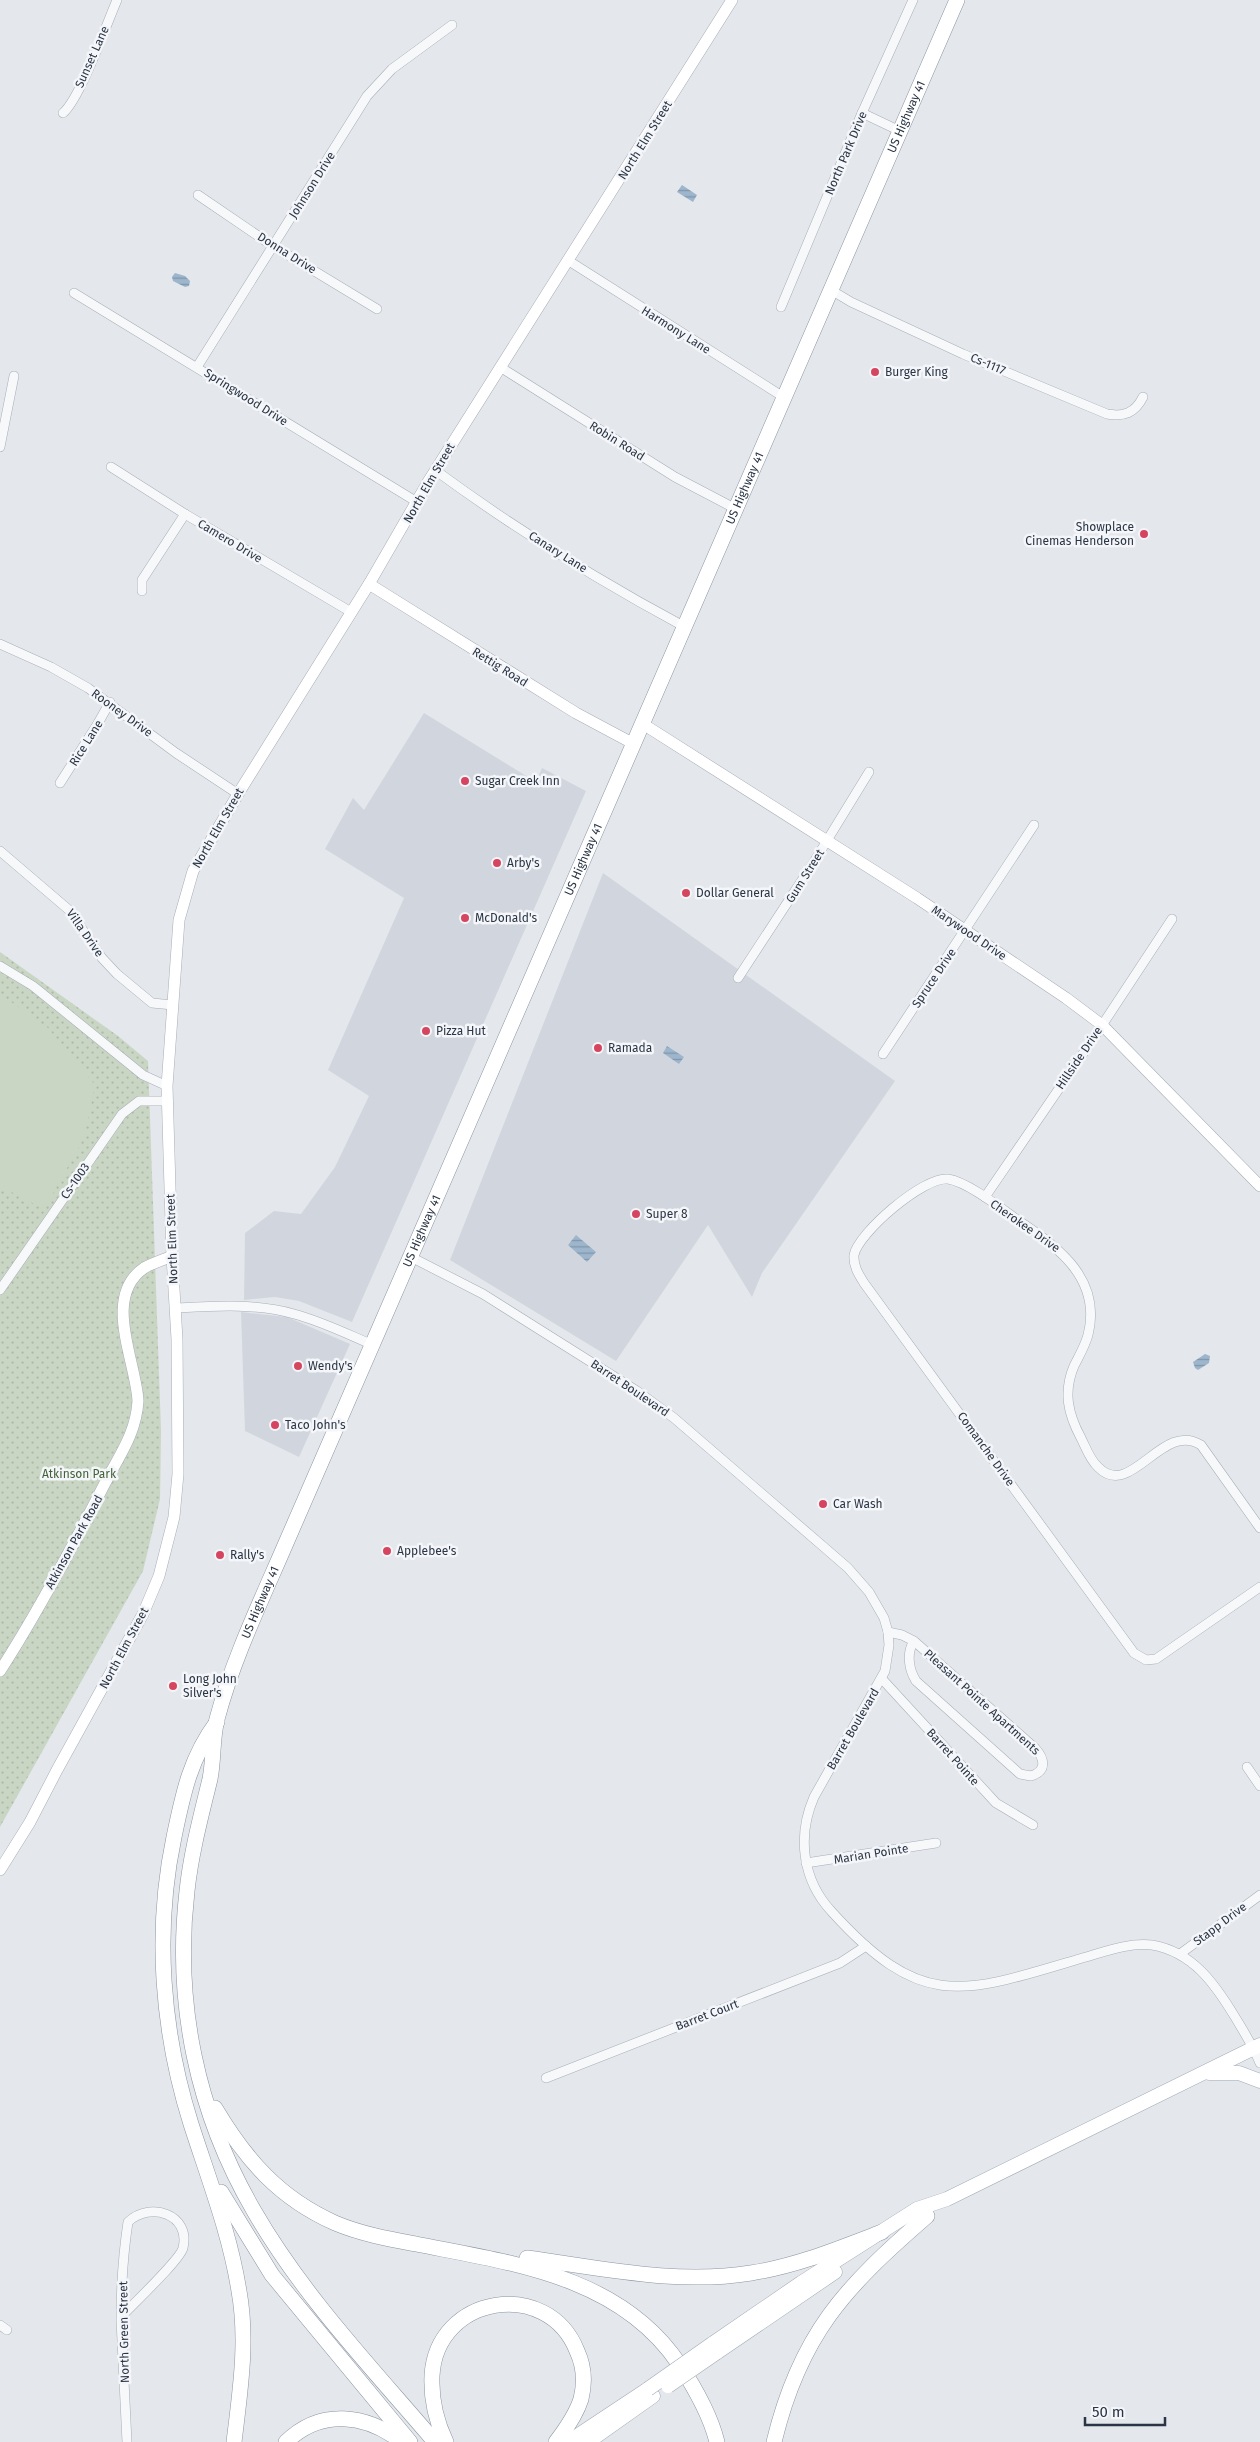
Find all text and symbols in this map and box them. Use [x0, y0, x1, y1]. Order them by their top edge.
street label: Sunset Lane [72, 24, 112, 90]
street label: US Highway 41 [884, 79, 928, 155]
street label: North Elm Street [615, 97, 675, 182]
street label: North Park Drive [822, 109, 870, 197]
street label: Johnson Drive [286, 149, 338, 221]
street label: Donna Drive [255, 229, 319, 277]
street label: Harmony Lane [639, 303, 713, 357]
street label: Cs-1117 [968, 350, 1008, 378]
place label: Burger King [885, 365, 949, 379]
street label: Springwood Drive [202, 366, 290, 428]
marker: Burger King [869, 366, 881, 378]
street label: Robin Road [587, 419, 647, 463]
street label: North Elm Street [400, 440, 458, 526]
street label: US Highway 41 [723, 450, 767, 526]
street label: Camero Drive [195, 516, 265, 566]
place label: Showplace Cinemas Henderson [1025, 520, 1134, 548]
street label: Canary Lane [526, 528, 590, 576]
marker: Showplace Cinemas Henderson [1138, 528, 1150, 540]
street label: Rettig Road [470, 644, 530, 690]
street label: Rooney Drive [89, 686, 155, 740]
street label: Rice Lane [66, 717, 106, 769]
place label: Sugar Creek Inn [475, 774, 560, 788]
marker: Sugar Creek Inn [459, 775, 471, 787]
street label: North Elm Street [189, 785, 247, 871]
street label: US Highway 41 [561, 821, 605, 898]
street label: Gum Street [783, 846, 827, 905]
place label: Arby's [507, 856, 540, 870]
marker: Arby's [491, 857, 503, 869]
place label: Dollar General [696, 886, 774, 900]
marker: Dollar General [680, 887, 692, 899]
street label: Marywood Drive [929, 903, 1009, 963]
street label: Villa Drive [64, 907, 106, 959]
place label: McDonald's [475, 911, 537, 925]
marker: McDonald's [459, 912, 471, 924]
street label: Spruce Drive [909, 946, 959, 1010]
place label: Pizza Hut [436, 1024, 487, 1038]
street label: Hillside Drive [1053, 1024, 1105, 1092]
marker: Pizza Hut [420, 1025, 432, 1037]
place label: Ramada [608, 1041, 652, 1055]
marker: Ramada [592, 1042, 604, 1054]
street label: Cs-1003 [58, 1160, 92, 1202]
street label: North Elm Street [163, 1193, 181, 1284]
street label: US Highway 41 [400, 1193, 444, 1269]
street label: Cherokee Drive [987, 1197, 1063, 1255]
place label: Super 8 [646, 1207, 688, 1221]
marker: Super 8 [630, 1208, 642, 1220]
street label: Barret Boulevard [588, 1357, 672, 1419]
place label: Wendy's [308, 1359, 353, 1373]
marker: Wendy's [292, 1360, 304, 1372]
street label: Comanche Drive [954, 1409, 1018, 1489]
place label: Taco John's [285, 1418, 346, 1432]
marker: Taco John's [269, 1419, 281, 1431]
park label: Atkinson Park [42, 1467, 117, 1481]
street label: Atkinson Park Road [42, 1493, 106, 1591]
place label: Car Wash [833, 1497, 883, 1511]
marker: Car Wash [817, 1498, 829, 1510]
place label: Applebee's [397, 1544, 457, 1558]
marker: Applebee's [381, 1545, 393, 1557]
place label: Rally's [230, 1548, 265, 1562]
marker: Rally's [214, 1549, 226, 1561]
street label: US Highway 41 [238, 1564, 282, 1641]
street label: North Elm Street [97, 1604, 152, 1691]
street label: Pleasant Pointe Apartments [921, 1646, 1043, 1758]
place label: Long John Silver's [183, 1672, 237, 1700]
marker: Long John Silver's [167, 1680, 179, 1692]
street label: Barret Boulevard [824, 1686, 882, 1772]
street label: Barret Pointe [924, 1726, 982, 1788]
street label: Marian Pointe [833, 1841, 909, 1867]
street label: Stapp Drive [1191, 1899, 1249, 1949]
street label: Barret Court [674, 1996, 741, 2033]
street label: North Green Street [116, 2280, 132, 2383]
scale bar [1085, 2394, 1165, 2426]
text: 50 m [1092, 2403, 1125, 2421]

